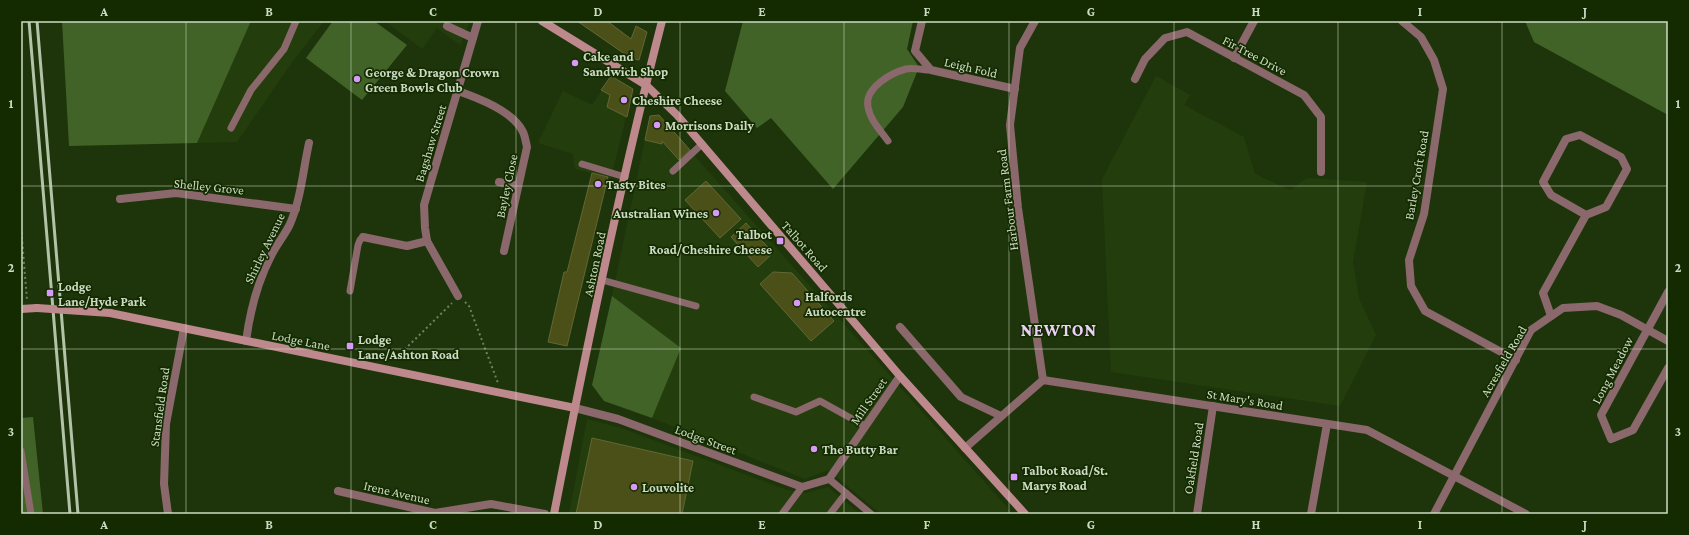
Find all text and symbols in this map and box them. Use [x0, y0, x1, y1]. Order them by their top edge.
text: A [99, 4, 108, 19]
text: B [265, 4, 273, 19]
text: C [429, 4, 437, 19]
text: D [594, 4, 603, 19]
text: E [758, 4, 766, 19]
text: F [924, 4, 931, 19]
text: G [1087, 4, 1095, 19]
text: H [1252, 4, 1261, 19]
text: I [1418, 4, 1422, 19]
text: J [1581, 4, 1587, 19]
street label: Fir Tree Drive [1220, 32, 1290, 79]
place label: Cake and Sandwich Shop [583, 49, 668, 79]
street label: Leigh Fold [943, 54, 999, 81]
marker: Cake and Sandwich Shop [570, 58, 580, 68]
place label: George & Dragon Crown Green Bowls Club [365, 65, 500, 95]
marker: George & Dragon Crown Green Bowls Club [352, 74, 362, 84]
place label: Cheshire Cheese [632, 93, 722, 108]
marker: Cheshire Cheese [619, 95, 629, 105]
text: 1 [9, 96, 14, 111]
text: 1 [1676, 96, 1681, 111]
street label: Bagshaw Street [412, 102, 450, 184]
place label: Morrisons Daily [665, 118, 754, 133]
marker: Morrisons Daily [652, 120, 662, 130]
street label: Barley Croft Road [1401, 129, 1432, 221]
street label: Harbour Farm Road [994, 148, 1021, 252]
street label: Bayley Close [492, 153, 521, 219]
street label: Shelley Grove [173, 175, 245, 198]
place label: Tasty Bites [606, 177, 666, 192]
marker: Tasty Bites [593, 179, 603, 189]
place label: Australian Wines [612, 206, 708, 221]
marker: Australian Wines [711, 208, 721, 218]
street label: Shirley Avenue [241, 210, 288, 286]
street label: Talbot Road [779, 218, 831, 275]
place label: Talbot Road/Cheshire Cheese [649, 227, 772, 257]
street label: Ashton Road [580, 230, 609, 298]
marker: Talbot Road/Cheshire Cheese [775, 236, 785, 246]
text: 2 [8, 260, 15, 275]
text: 2 [1675, 260, 1682, 275]
place label: Lodge Lane/Hyde Park [58, 279, 147, 309]
marker: Lodge Lane/Hyde Park [45, 288, 55, 298]
place label: Halfords Autocentre [804, 289, 866, 319]
marker: Halfords Autocentre [792, 298, 802, 308]
district label: NEWTON [1021, 321, 1097, 340]
street label: Acresfield Road [1477, 323, 1530, 399]
street label: Lodge Lane [270, 327, 332, 354]
place label: Lodge Lane/Ashton Road [358, 332, 459, 362]
street label: Long Meadow [1588, 334, 1637, 406]
marker: Lodge Lane/Ashton Road [345, 341, 355, 351]
street label: Stansfield Road [146, 366, 173, 448]
street label: Mill Street [847, 374, 890, 428]
street label: St Mary's Road [1206, 386, 1284, 413]
street label: Lodge Street [673, 421, 739, 458]
street label: Oakfield Road [1180, 421, 1207, 495]
text: 3 [8, 424, 14, 439]
text: 3 [1675, 424, 1681, 439]
place label: The Butty Bar [822, 442, 899, 457]
marker: The Butty Bar [809, 444, 819, 454]
place label: Talbot Road/St. Marys Road [1022, 463, 1109, 493]
marker: Talbot Road/St. Marys Road [1009, 472, 1019, 482]
street label: Irene Avenue [362, 478, 432, 507]
place label: Louvolite [642, 480, 694, 495]
marker: Louvolite [629, 482, 639, 492]
text: A [99, 517, 108, 532]
text: B [265, 517, 273, 532]
text: C [429, 517, 437, 532]
text: D [594, 517, 603, 532]
text: E [758, 517, 766, 532]
text: F [924, 517, 931, 532]
text: G [1087, 517, 1095, 532]
text: H [1252, 517, 1261, 532]
text: I [1418, 517, 1422, 532]
text: J [1581, 517, 1587, 532]

